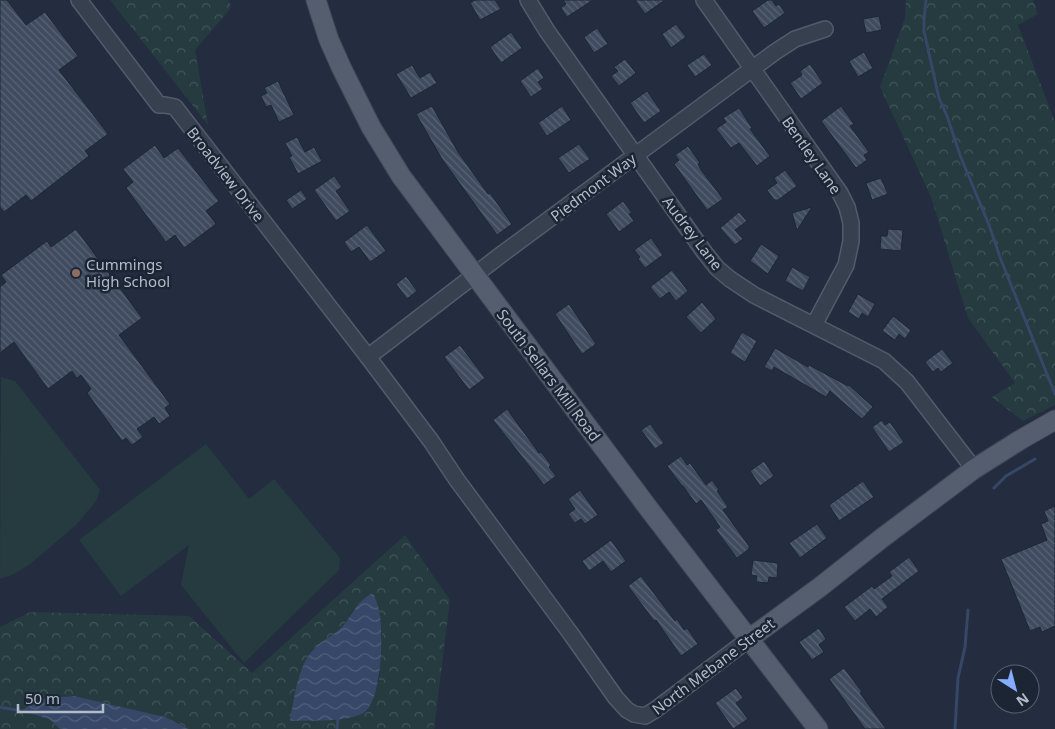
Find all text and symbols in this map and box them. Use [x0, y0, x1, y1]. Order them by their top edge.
street label: Bentley Lane [778, 112, 846, 198]
street label: Broadview Drive [183, 123, 269, 225]
street label: Piedmont Way [546, 148, 640, 226]
street label: Audrey Lane [659, 192, 727, 274]
place label: Cummings High School [86, 254, 170, 291]
marker: Cummings High School [70, 267, 82, 279]
street label: South Sellars Mill Road [493, 305, 605, 445]
street label: North Mebane Street [648, 613, 779, 719]
north arrow [990, 664, 1040, 714]
scale bar [18, 682, 102, 714]
text: 50 m [25, 688, 60, 708]
text: N [1013, 689, 1033, 711]

